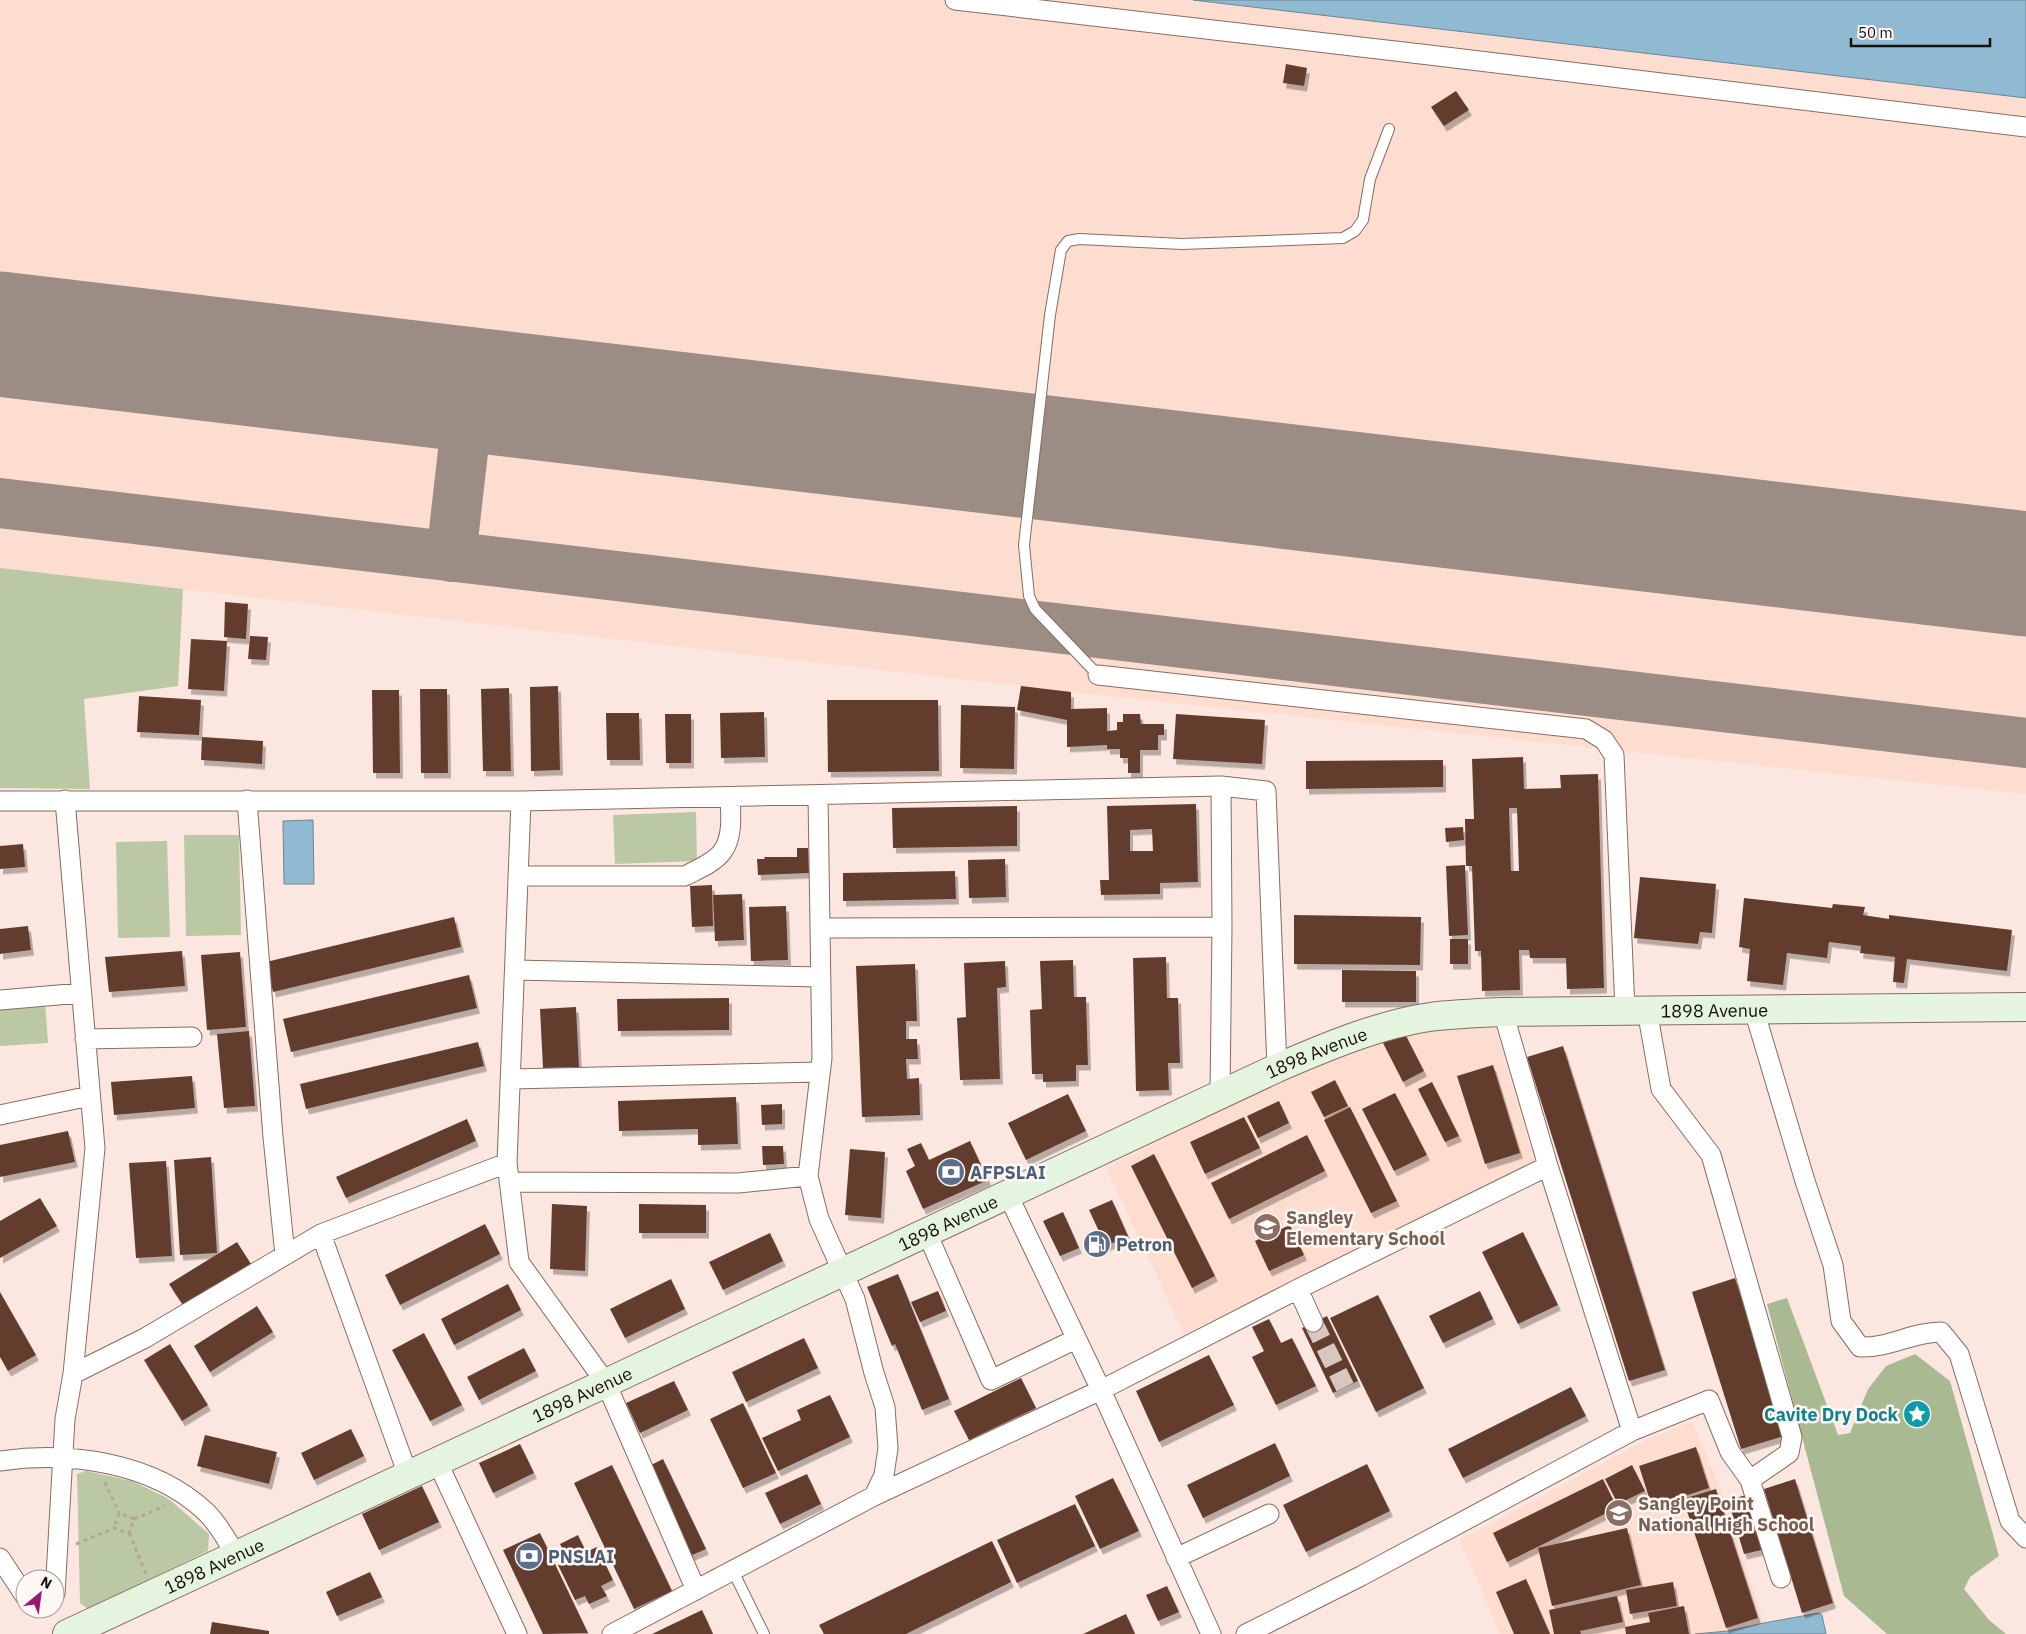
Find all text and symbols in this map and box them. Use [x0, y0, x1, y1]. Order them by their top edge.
scale bar [1851, 15, 1990, 47]
text: 50 m [1858, 23, 1893, 42]
street label: 1898 Avenue [1660, 998, 1768, 1022]
street label: 1898 Avenue [1262, 1022, 1370, 1083]
bank icon: AFPSLAI [936, 1157, 966, 1187]
place label: AFPSLAI [970, 1161, 1046, 1184]
street label: 1898 Avenue [894, 1189, 1001, 1256]
place label: Sangley Elementary School [1286, 1206, 1445, 1250]
school or university icon: Sangley Elementary School [1252, 1212, 1282, 1242]
fuel station icon: Petron [1082, 1229, 1112, 1259]
place label: Petron [1116, 1233, 1173, 1256]
street label: 1898 Avenue [528, 1361, 636, 1427]
place icon: Cavite Dry Dock [1902, 1399, 1932, 1429]
place label: Cavite Dry Dock [1764, 1403, 1899, 1426]
place label: Sangley Point National High School [1638, 1492, 1815, 1536]
school or university icon: Sangley Point National High School [1604, 1498, 1634, 1528]
street label: 1898 Avenue [160, 1532, 268, 1599]
bank icon: PNSLAI [514, 1541, 544, 1571]
place label: PNSLAI [548, 1545, 614, 1568]
north arrow [15, 1569, 65, 1619]
text: N [38, 1572, 55, 1593]

